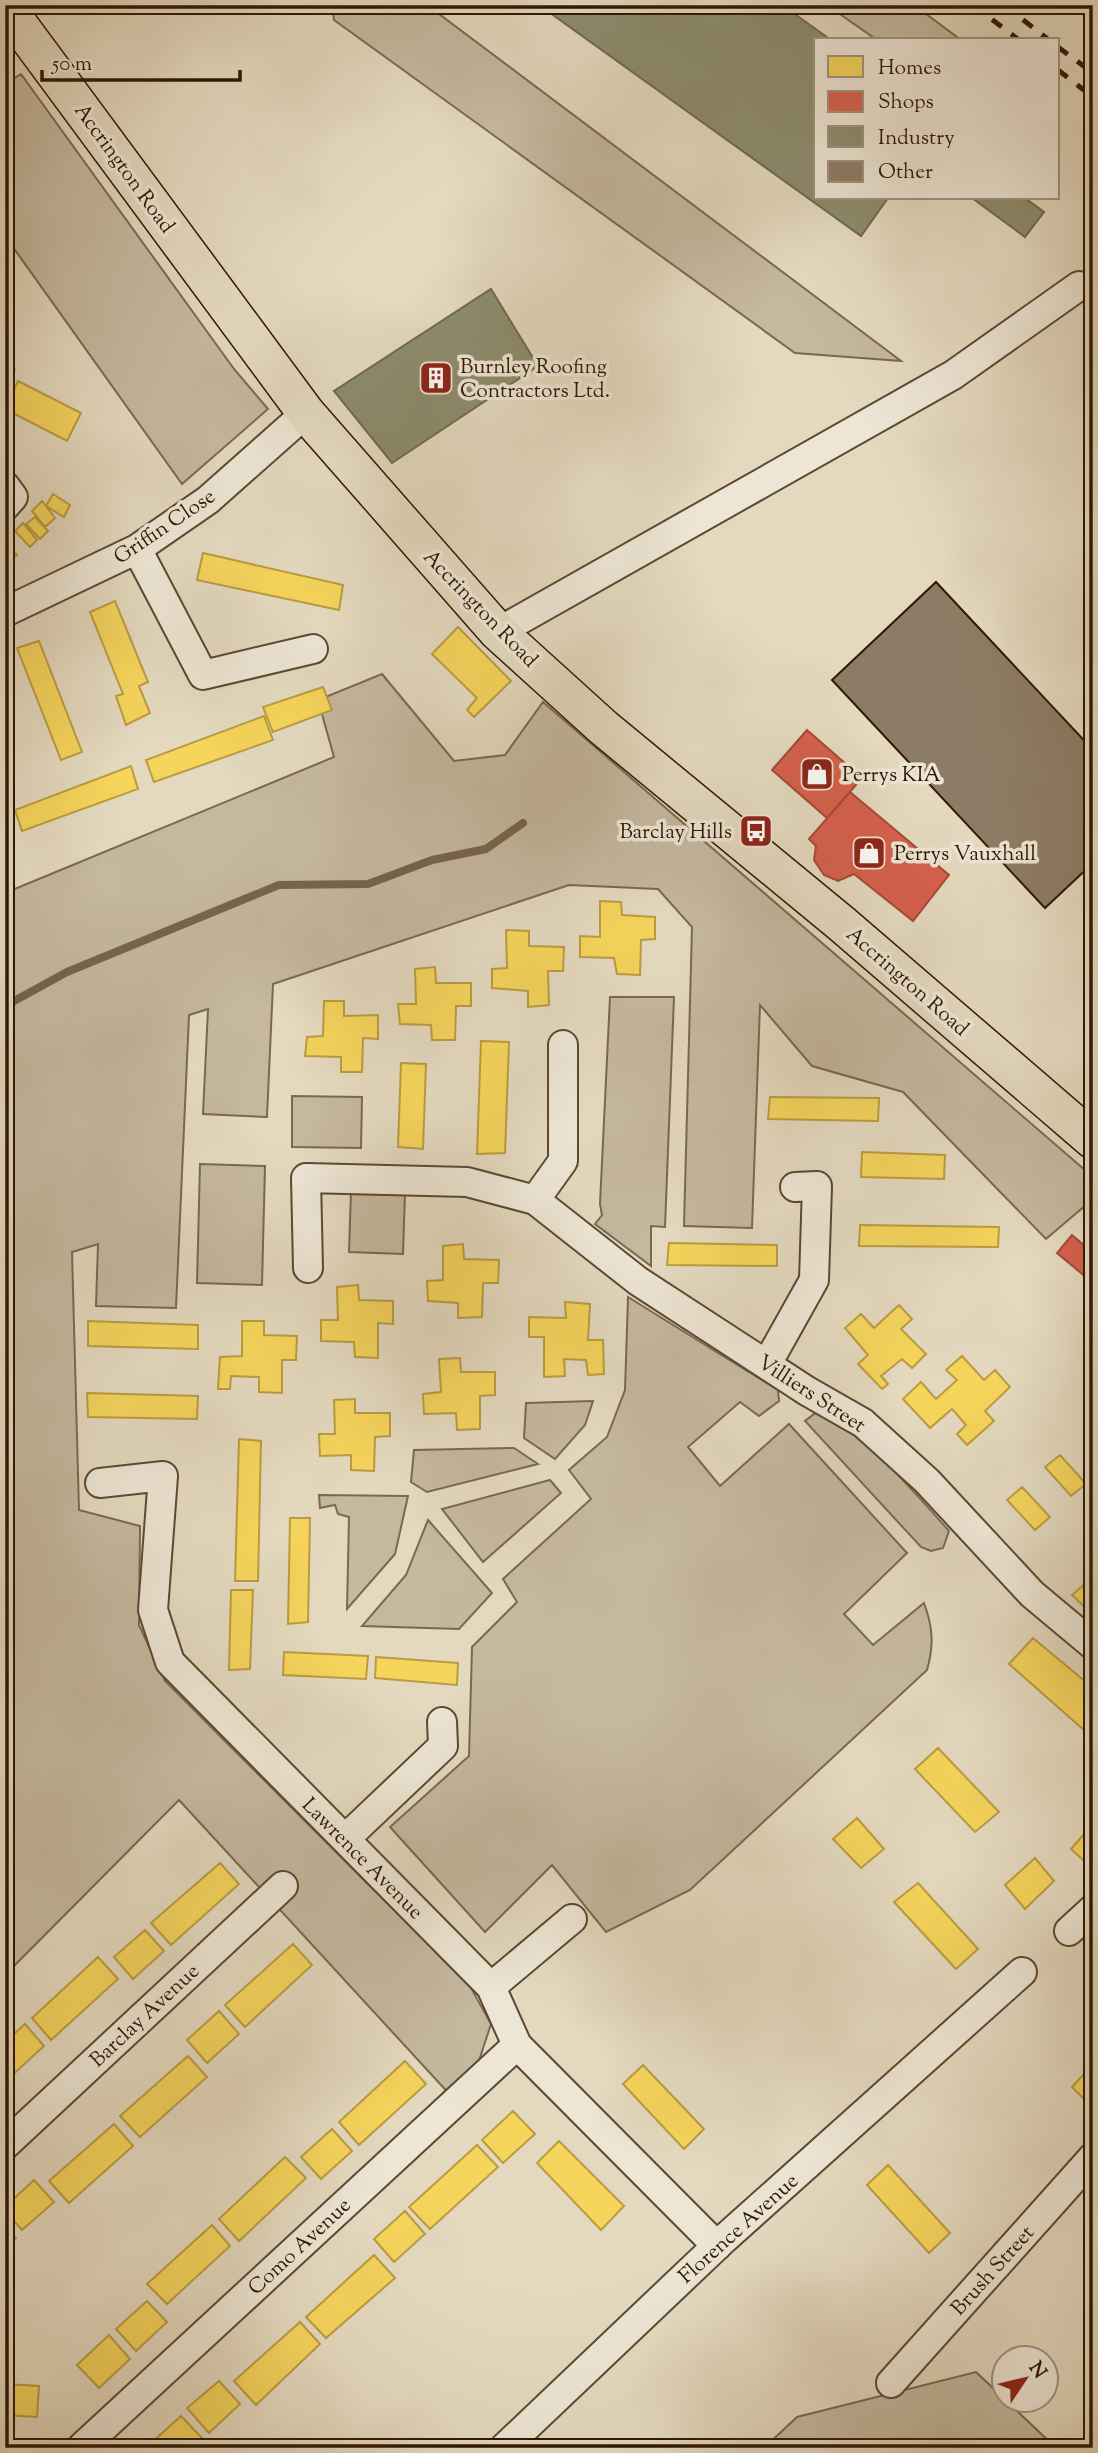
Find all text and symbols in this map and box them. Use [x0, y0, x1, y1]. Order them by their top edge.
scale bar [42, 38, 240, 82]
legend [814, 38, 1060, 200]
text: 50 m [51, 50, 92, 80]
text: Homes [878, 54, 941, 84]
text: Shops [878, 88, 934, 118]
street label: Accrington Road [66, 98, 181, 240]
text: Industry [878, 124, 955, 154]
text: Other [878, 158, 933, 188]
place label: Burnley Roofing Contractors Ltd. [460, 353, 610, 407]
building icon: Burnley Roofing Contractors Ltd. [417, 359, 455, 397]
street label: Griffin Close [108, 483, 222, 573]
street label: Accrington Road [415, 544, 544, 675]
shop icon: Perrys KIA [798, 755, 836, 793]
place label: Perrys KIA [842, 761, 941, 791]
bus stop icon: Barclay Hills [737, 812, 775, 850]
place label: Barclay Hills [619, 818, 732, 848]
shop icon: Perrys Vauxhall [850, 834, 888, 872]
place label: Perrys Vauxhall [894, 840, 1036, 870]
street label: Accrington Road [839, 921, 975, 1044]
street label: Villiers Street [751, 1348, 871, 1441]
street label: Lawrence Avenue [294, 1792, 429, 1927]
street label: Barclay Avenue [84, 1958, 207, 2075]
street label: Florence Avenue [673, 2167, 806, 2292]
street label: Como Avenue [242, 2192, 359, 2303]
street label: Brush Street [945, 2220, 1042, 2323]
north arrow [990, 2344, 1060, 2414]
text: N [1021, 2357, 1052, 2385]

